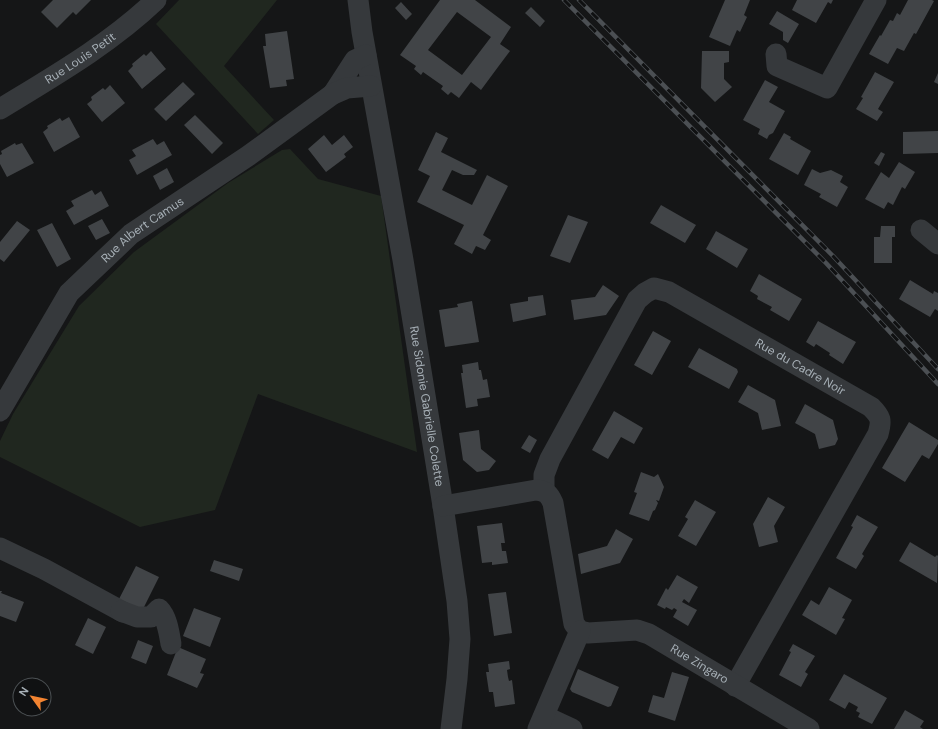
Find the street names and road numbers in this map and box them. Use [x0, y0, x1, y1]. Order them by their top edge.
street label: Rue Louis Petit [42, 29, 119, 88]
street label: Rue Albert Camus [98, 193, 187, 266]
street label: Rue Sidonie Gabrielle Colette [406, 325, 448, 488]
street label: Rue du Cadre Noir [752, 335, 849, 399]
street label: Rue Zingaro [668, 641, 732, 687]

